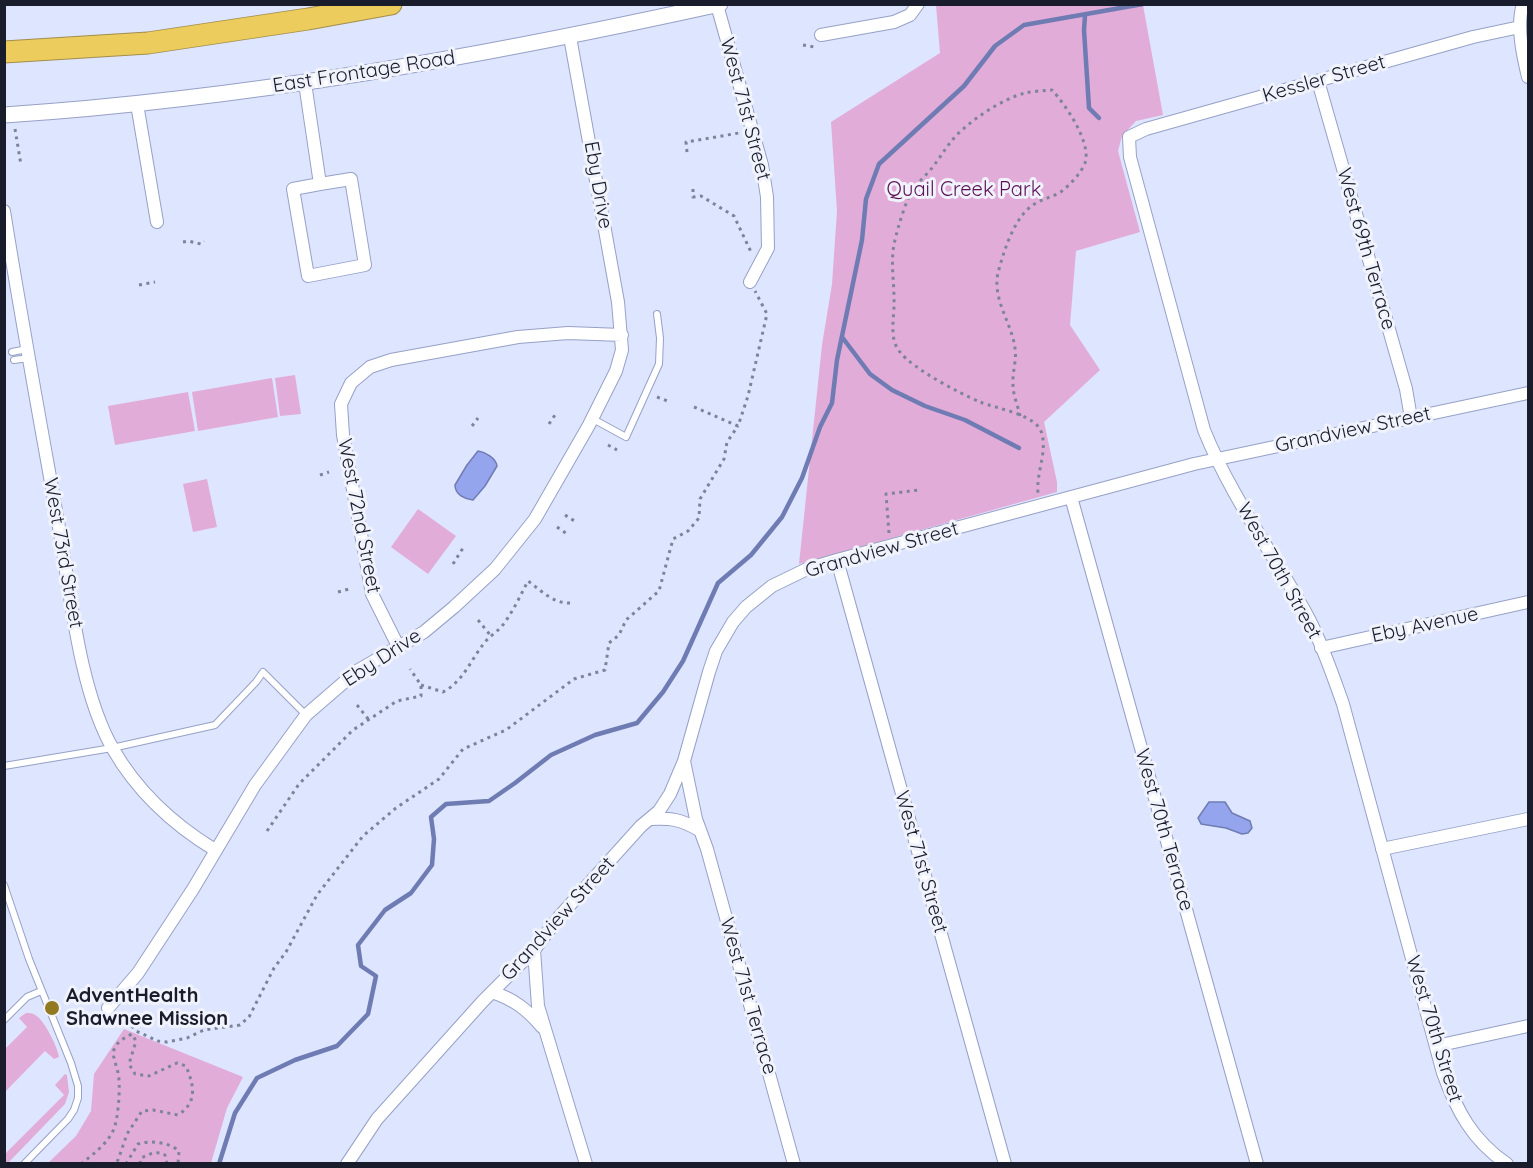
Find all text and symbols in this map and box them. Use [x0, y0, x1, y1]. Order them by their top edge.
street label: West 71st Street [714, 35, 776, 183]
street label: East Frontage Road [271, 46, 457, 98]
street label: Kessler Street [1260, 50, 1388, 108]
street label: Eby Drive [579, 139, 617, 231]
street label: West 69th Terrace [1331, 165, 1401, 333]
park label: Quail Creek Park [887, 178, 1041, 202]
street label: Grandview Street [1273, 402, 1433, 458]
street label: West 72nd Street [332, 437, 386, 595]
street label: West 73rd Street [38, 476, 88, 630]
street label: West 70th Street [1232, 499, 1326, 643]
street label: Grandview Street [803, 517, 961, 583]
street label: Eby Avenue [1369, 602, 1481, 648]
street label: Eby Drive [338, 624, 426, 692]
street label: West 70th Terrace [1129, 746, 1199, 914]
street label: West 71st Street [889, 788, 953, 936]
street label: Grandview Street [496, 852, 620, 986]
street label: West 71st Terrace [714, 915, 782, 1077]
street label: West 70th Street [1400, 953, 1468, 1105]
place label: AdventHealth Shawnee Mission [66, 984, 228, 1031]
marker: AdventHealth Shawnee Mission [43, 999, 61, 1017]

